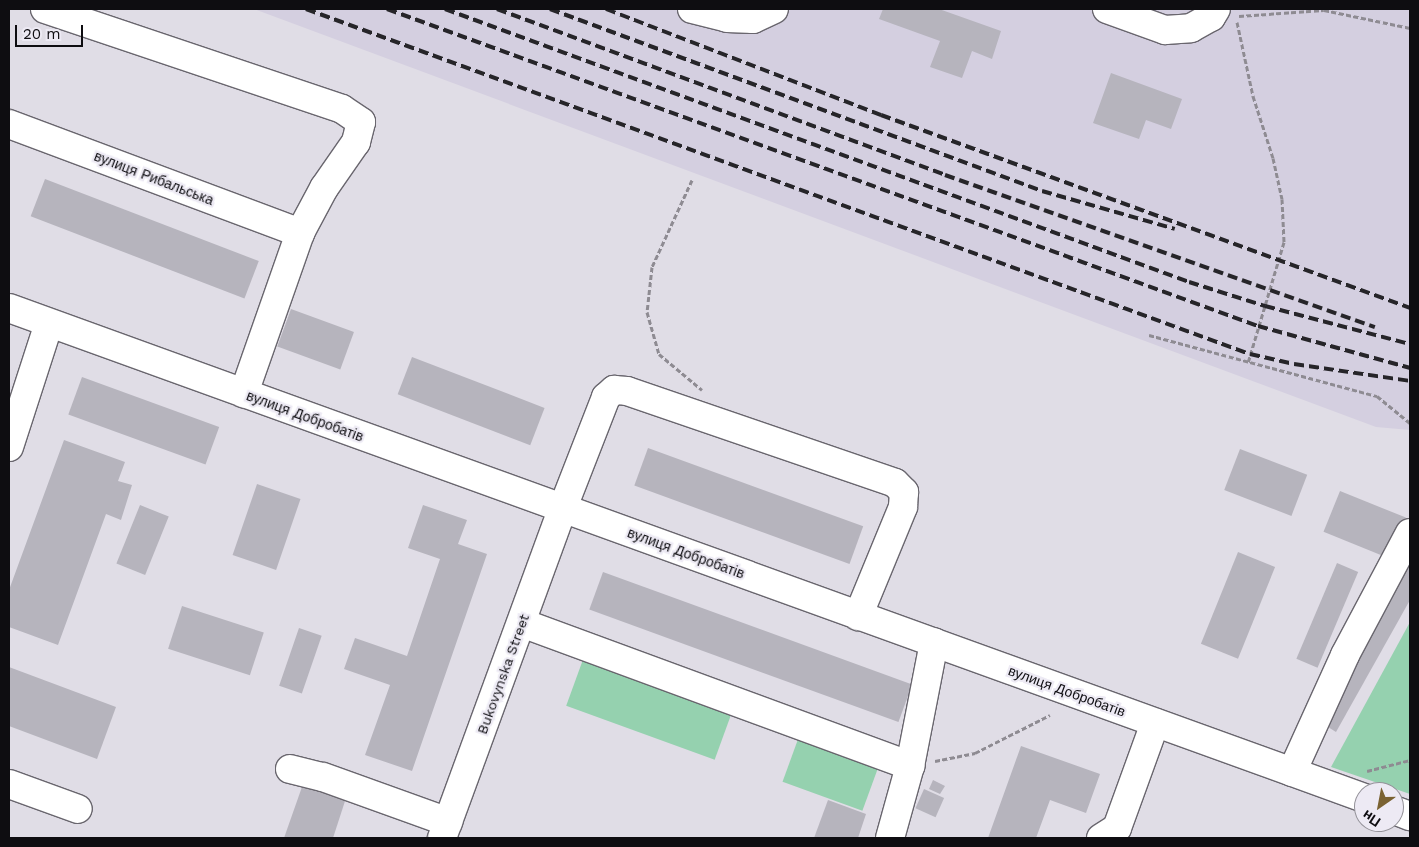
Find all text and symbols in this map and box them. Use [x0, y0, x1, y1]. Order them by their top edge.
scale bar [18, 15, 85, 47]
text: 20 m [23, 25, 61, 43]
street label: вулиця Рибальська [92, 147, 216, 209]
street label: вулиця Добробатів [244, 387, 366, 445]
street label: вулиця Добробатів [625, 524, 747, 582]
street label: Bukovynska Street [473, 611, 533, 737]
street label: вулиця Добробатів [1006, 662, 1128, 720]
north arrow [1354, 782, 1404, 832]
text: Пн [1359, 807, 1384, 830]

